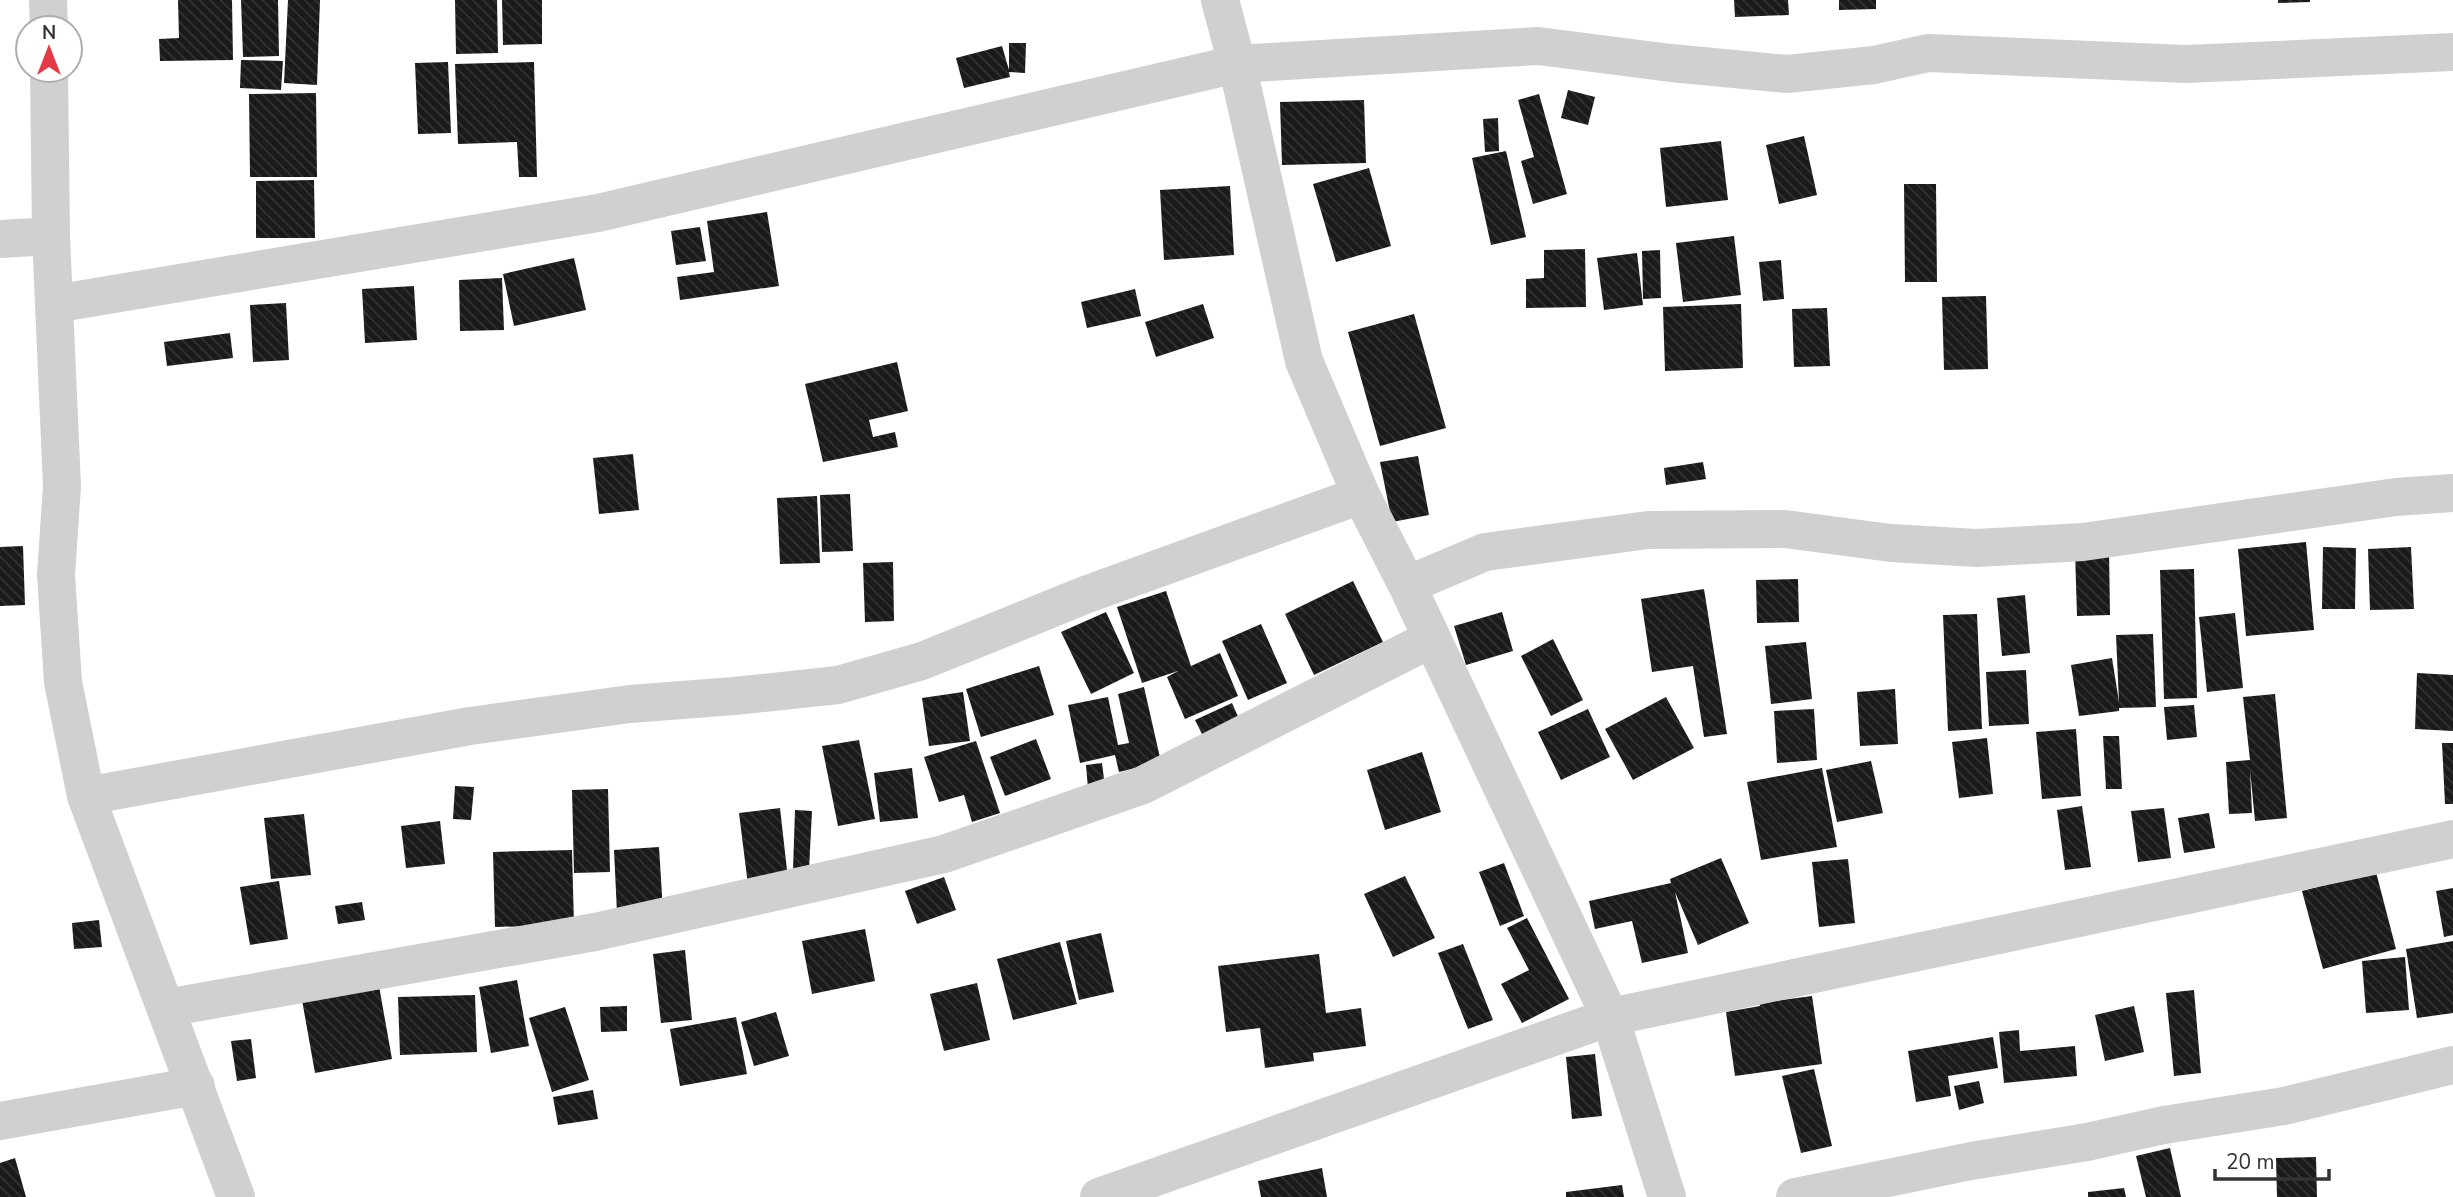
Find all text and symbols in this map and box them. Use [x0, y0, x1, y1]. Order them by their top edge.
north arrow [14, 14, 84, 84]
text: N [42, 20, 56, 46]
scale bar [2215, 1138, 2329, 1182]
text: 20 m [2226, 1148, 2275, 1176]

